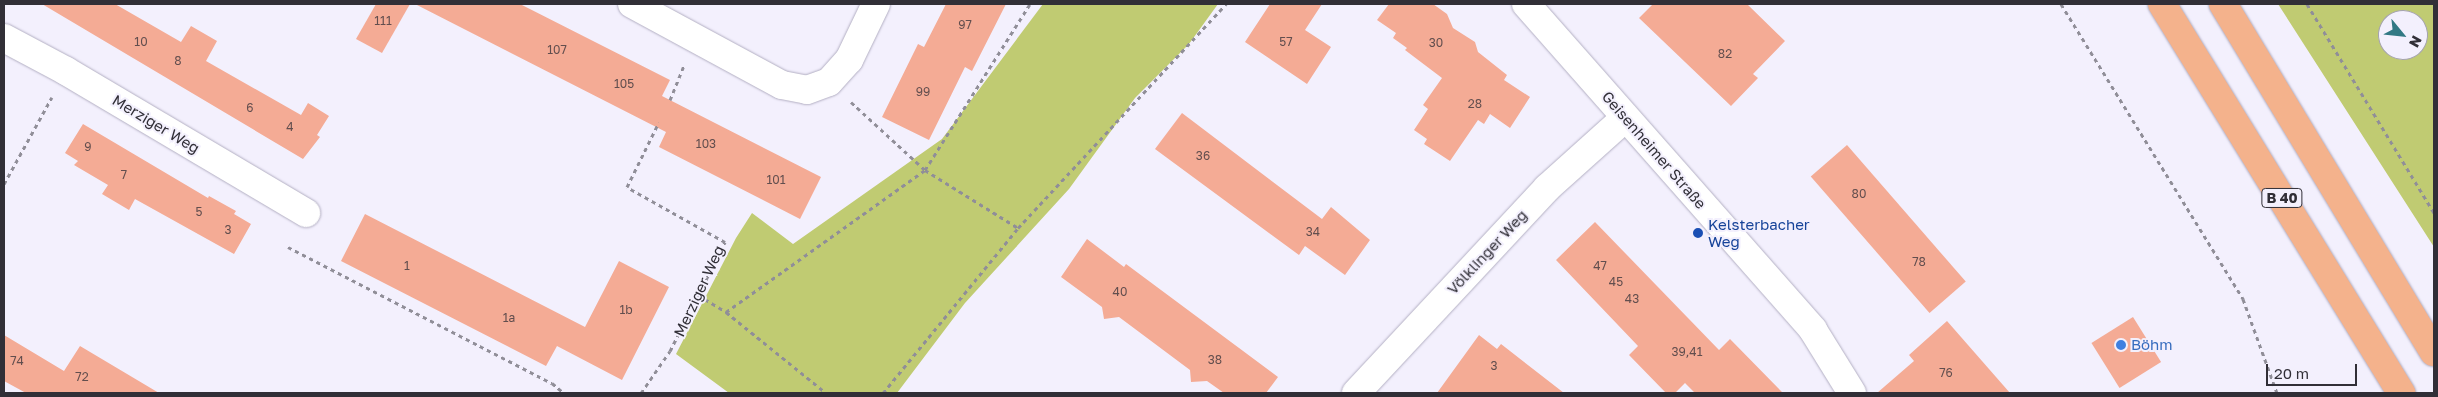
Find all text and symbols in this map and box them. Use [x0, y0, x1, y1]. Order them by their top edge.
north arrow [2378, 10, 2428, 60]
house number: 111 [374, 14, 392, 28]
house number: 97 [958, 18, 972, 32]
text: N [2406, 33, 2426, 50]
house number: 10 [134, 35, 148, 49]
house number: 57 [1279, 35, 1293, 49]
house number: 30 [1429, 36, 1443, 50]
house number: 107 [547, 43, 567, 57]
house number: 82 [1718, 47, 1732, 61]
house number: 8 [174, 54, 182, 68]
house number: 105 [614, 77, 634, 91]
house number: 99 [916, 85, 930, 99]
street label: Geisenheimer Straße [1598, 88, 1710, 212]
street label: Merziger Weg [109, 91, 203, 157]
house number: 28 [1468, 97, 1482, 111]
house number: 6 [246, 101, 254, 115]
house number: 4 [286, 120, 294, 134]
house number: 103 [696, 137, 716, 151]
house number: 9 [84, 140, 92, 154]
house number: 36 [1196, 149, 1210, 163]
house number: 7 [121, 168, 127, 182]
house number: 101 [766, 173, 786, 187]
house number: 80 [1852, 187, 1866, 201]
road number: B 40 [2261, 187, 2303, 210]
house number: 5 [196, 205, 202, 219]
street label: Völklinger Weg [1443, 206, 1531, 298]
place label: Kelsterbacher Weg [1708, 215, 1810, 250]
house number: 3 [224, 223, 232, 237]
house number: 34 [1306, 225, 1320, 239]
marker: Kelsterbacher Weg [1692, 227, 1704, 239]
street label: Merziger Weg [670, 243, 728, 339]
house number: 78 [1912, 255, 1926, 269]
house number: 1 [404, 259, 410, 273]
house number: 47 [1593, 259, 1607, 273]
house number: 45 [1609, 275, 1623, 289]
house number: 40 [1113, 285, 1127, 299]
house number: 43 [1625, 292, 1639, 306]
house number: 1b [619, 303, 633, 317]
house number: 1a [503, 311, 515, 325]
place label: Böhm [2131, 336, 2173, 354]
marker: Böhm [2115, 339, 2127, 351]
house number: 39,41 [1671, 345, 1703, 359]
house number: 38 [1208, 353, 1222, 367]
house number: 74 [10, 354, 24, 368]
scale bar [2268, 354, 2359, 386]
house number: 3 [1490, 359, 1498, 373]
text: 20 m [2274, 364, 2309, 382]
house number: 76 [1939, 366, 1953, 380]
house number: 72 [75, 370, 89, 384]

